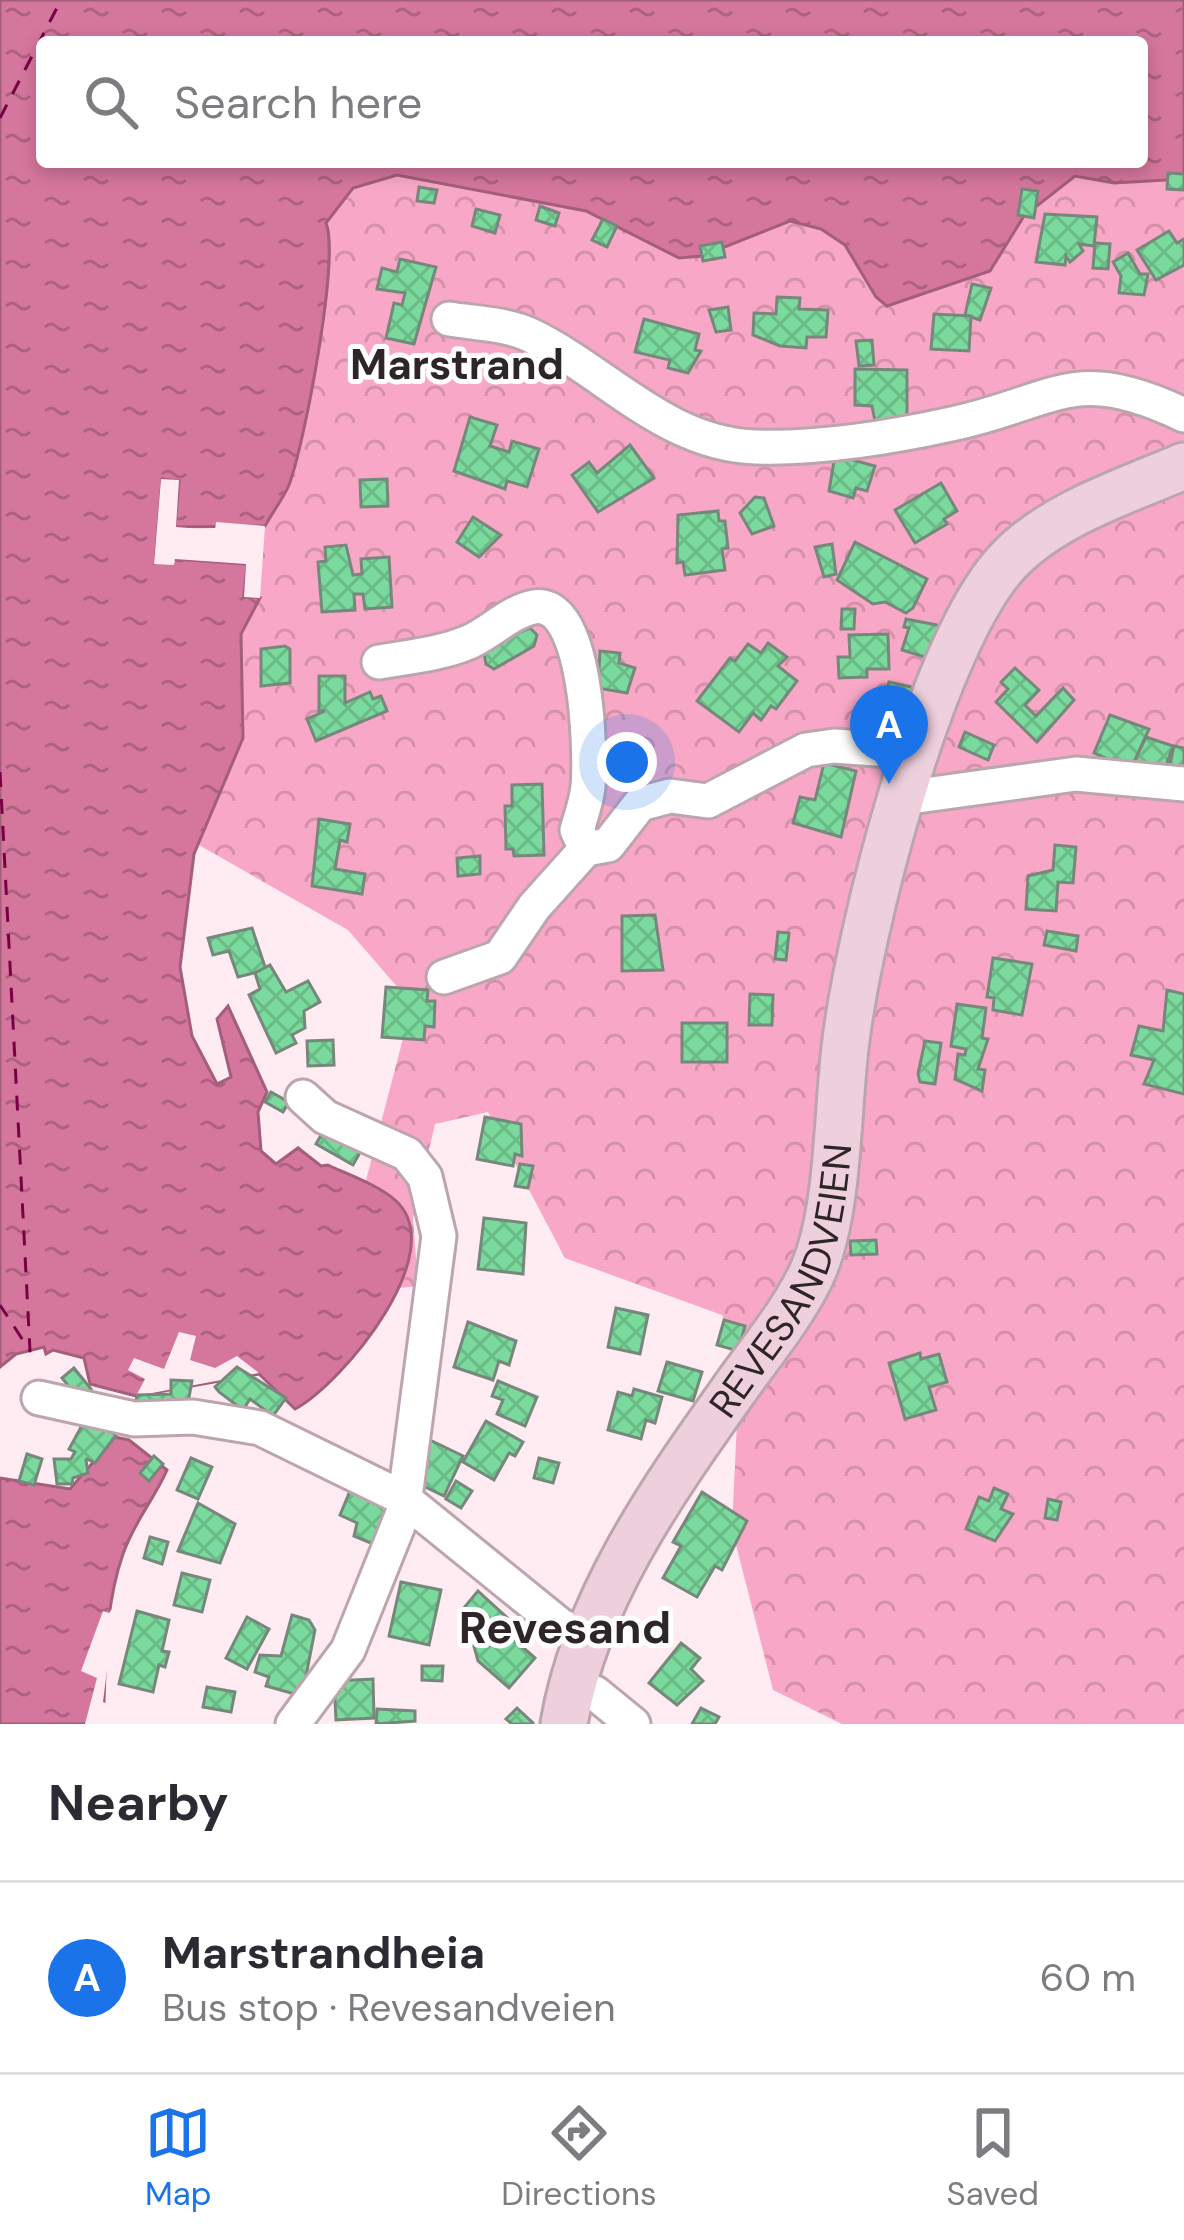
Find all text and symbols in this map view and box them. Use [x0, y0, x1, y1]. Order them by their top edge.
search box [36, 36, 1148, 168]
icon: search [78, 69, 144, 135]
text: Search here [174, 73, 422, 132]
district label: Marstrand [350, 337, 564, 392]
pin: A [850, 685, 928, 784]
your location [597, 732, 657, 792]
street label: REVESANDVEIEN [698, 1141, 863, 1427]
district label: Revesand [459, 1598, 671, 1657]
text: Nearby [48, 1769, 229, 1836]
text: Marstrandheia [162, 1923, 485, 1982]
text: A [73, 1952, 101, 2003]
text: 60 m [1040, 1952, 1136, 2003]
text: Bus stop · Revesandveien [162, 1982, 616, 2033]
tab: Map [145, 2100, 211, 2215]
tab: Directions [501, 2100, 657, 2215]
tab: Saved [947, 2100, 1039, 2215]

